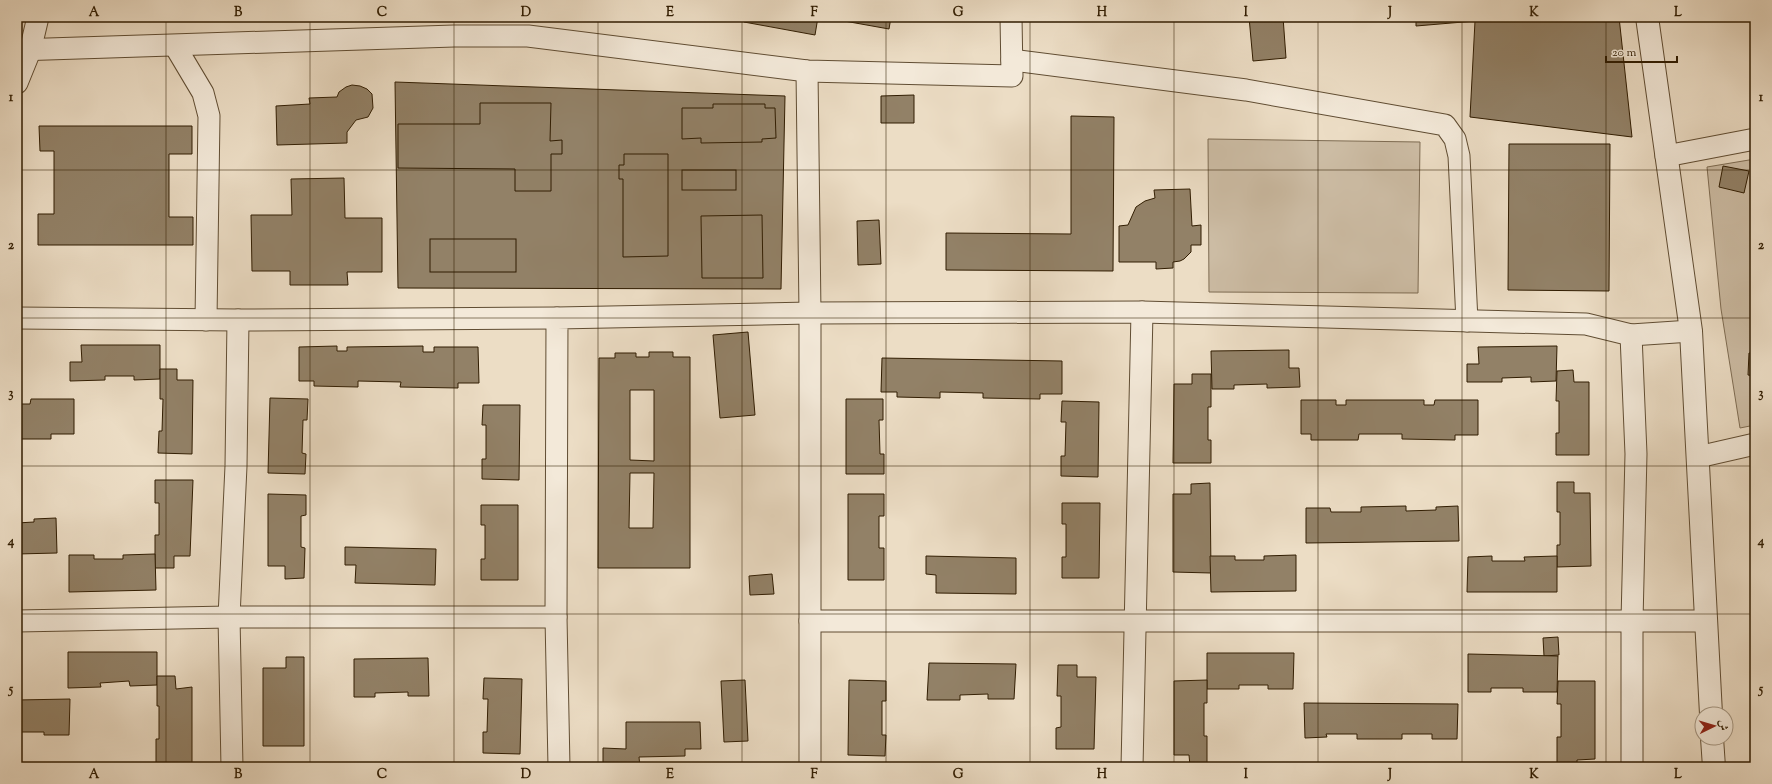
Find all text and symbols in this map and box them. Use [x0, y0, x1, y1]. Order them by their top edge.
text: A [89, 4, 100, 22]
text: B [234, 4, 243, 22]
text: C [377, 4, 387, 22]
text: D [521, 4, 531, 22]
text: E [666, 4, 674, 22]
text: F [810, 4, 818, 22]
text: G [953, 4, 964, 22]
text: H [1097, 4, 1108, 22]
text: I [1244, 4, 1249, 22]
text: J [1387, 4, 1392, 22]
text: K [1529, 4, 1539, 22]
text: L [1674, 4, 1682, 22]
scale bar [1606, 38, 1677, 64]
text: 20 m [1612, 44, 1637, 62]
text: 1 [9, 89, 14, 107]
text: 1 [1759, 89, 1764, 107]
text: 2 [8, 237, 15, 255]
text: 2 [1758, 237, 1765, 255]
text: 3 [8, 385, 14, 403]
text: 3 [1758, 385, 1764, 403]
text: 4 [7, 533, 15, 551]
text: 4 [1757, 533, 1765, 551]
text: 5 [8, 681, 14, 699]
text: 5 [1758, 681, 1764, 699]
north arrow [1694, 706, 1734, 746]
text: ش [1715, 719, 1731, 731]
text: A [89, 766, 100, 784]
text: B [234, 766, 243, 784]
text: C [377, 766, 387, 784]
text: D [521, 766, 531, 784]
text: E [666, 766, 674, 784]
text: F [810, 766, 818, 784]
text: G [953, 766, 964, 784]
text: H [1097, 766, 1108, 784]
text: I [1244, 766, 1249, 784]
text: J [1387, 766, 1392, 784]
text: K [1529, 766, 1539, 784]
text: L [1674, 766, 1682, 784]

